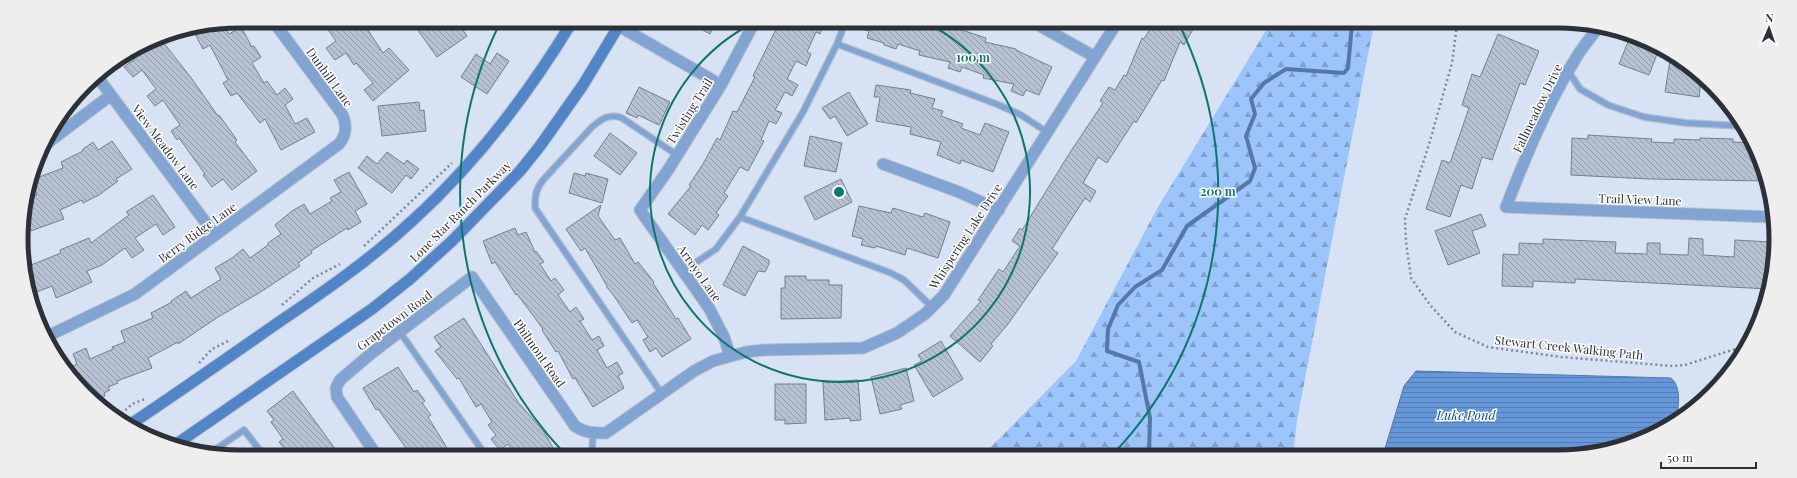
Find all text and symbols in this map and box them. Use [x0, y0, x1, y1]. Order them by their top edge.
north arrow [1749, 8, 1789, 48]
text: N [1765, 10, 1774, 25]
street label: Dunhill Lane [303, 44, 357, 110]
text: 100 m [956, 49, 990, 65]
street label: Fallmeadow Drive [1509, 61, 1565, 155]
street label: Twisting Trail [662, 74, 716, 147]
street label: View Meadow Lane [128, 100, 203, 193]
street label: Lone Star Ranch Parkway [406, 157, 514, 265]
street label: Whispering Lake Drive [924, 180, 1005, 293]
text: 200 m [1200, 183, 1236, 199]
centre of rings [832, 185, 846, 199]
street label: Trail View Lane [1598, 190, 1682, 208]
street label: Berry Ridge Lane [155, 198, 239, 266]
street label: Arroyo Lane [674, 240, 726, 305]
street label: Grapetown Road [353, 286, 435, 354]
street label: Philmont Road [511, 316, 569, 390]
street label: Stewart Creek Walking Path [1494, 331, 1644, 363]
water label: Luke Pond [1435, 406, 1496, 423]
scale bar [1661, 444, 1756, 470]
text: 50 m [1667, 449, 1693, 465]

